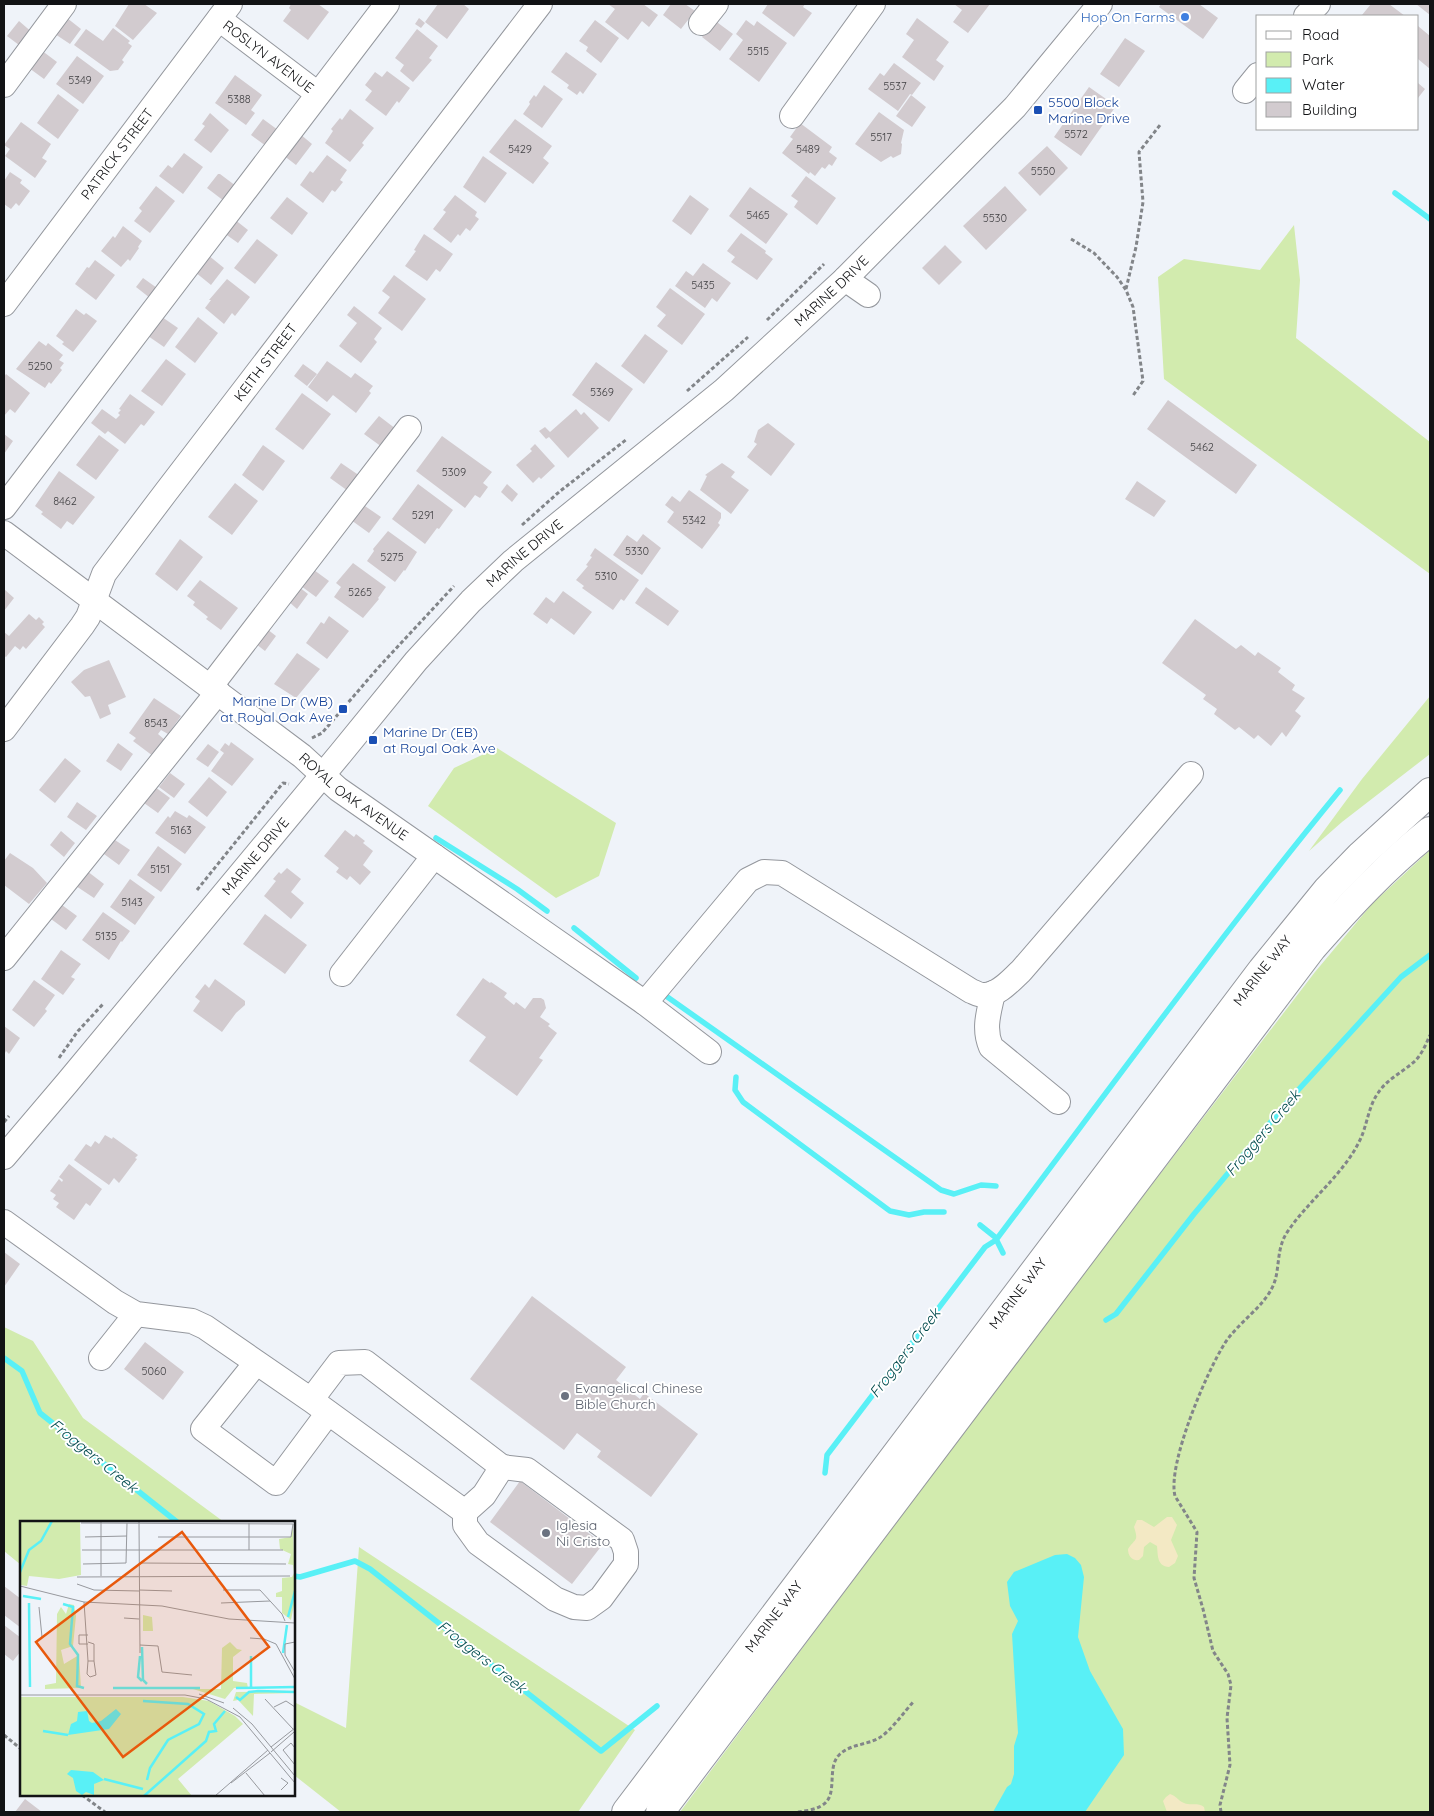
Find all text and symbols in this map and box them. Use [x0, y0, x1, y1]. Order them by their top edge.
place label: Hop On Farms [1081, 8, 1175, 26]
marker: Hop On Farms [1179, 11, 1191, 23]
legend [1256, 15, 1419, 130]
street label: ROSLYN AVENUE [219, 16, 318, 97]
text: Road [1302, 25, 1339, 44]
house number: 5515 [747, 44, 769, 58]
text: Park [1302, 50, 1334, 69]
house number: 5349 [68, 73, 92, 87]
text: Water [1302, 75, 1345, 94]
house number: 5537 [883, 79, 907, 93]
house number: 5388 [227, 92, 251, 106]
place label: 5500 Block Marine Drive [1048, 93, 1130, 127]
text: Building [1302, 100, 1357, 119]
street label: PATRICK STREET [77, 104, 157, 203]
marker: 5500 Block Marine Drive [1032, 104, 1044, 116]
house number: 5572 [1064, 127, 1088, 141]
house number: 5517 [870, 130, 892, 144]
house number: 5429 [508, 142, 532, 156]
house number: 5489 [796, 142, 820, 156]
house number: 5550 [1031, 164, 1055, 178]
house number: 5465 [746, 208, 770, 222]
house number: 5530 [983, 211, 1007, 225]
street label: MARINE DRIVE [790, 251, 872, 330]
house number: 5435 [691, 278, 715, 292]
street label: KEITH STREET [230, 320, 301, 405]
house number: 5250 [28, 359, 52, 373]
house number: 5369 [590, 385, 614, 399]
house number: 5462 [1190, 440, 1214, 454]
house number: 5309 [442, 465, 466, 479]
house number: 8462 [53, 494, 77, 508]
house number: 5291 [412, 508, 434, 522]
house number: 5342 [682, 513, 706, 527]
street label: MARINE DRIVE [482, 515, 567, 591]
house number: 5330 [625, 544, 649, 558]
house number: 5275 [380, 550, 404, 564]
house number: 5310 [595, 569, 617, 583]
house number: 5265 [348, 585, 372, 599]
place label: Marine Dr (WB) at Royal Oak Ave [220, 692, 333, 726]
marker: Marine Dr (WB) at Royal Oak Ave [337, 703, 349, 715]
house number: 8543 [144, 716, 168, 730]
place label: Marine Dr (EB) at Royal Oak Ave [383, 723, 496, 757]
marker: Marine Dr (EB) at Royal Oak Ave [367, 734, 379, 746]
street label: ROYAL OAK AVENUE [295, 749, 412, 844]
street label: MARINE DRIVE [218, 814, 293, 899]
house number: 5163 [170, 823, 192, 837]
house number: 5151 [150, 862, 170, 876]
house number: 5143 [121, 895, 143, 909]
house number: 5135 [95, 929, 117, 943]
street label: MARINE WAY [1229, 931, 1296, 1010]
water label: Froggers Creek [1221, 1084, 1306, 1180]
street label: MARINE WAY [985, 1254, 1051, 1333]
water label: Froggers Creek [865, 1303, 946, 1401]
house number: 5060 [141, 1364, 167, 1378]
place label: Evangelical Chinese Bible Church [575, 1379, 703, 1413]
marker: Evangelical Chinese Bible Church [559, 1390, 571, 1402]
water label: Froggers Creek [47, 1415, 143, 1498]
place label: Iglesia Ni Cristo [556, 1516, 610, 1550]
inset map [20, 1521, 295, 1796]
marker: Iglesia Ni Cristo [540, 1527, 552, 1539]
street label: MARINE WAY [741, 1577, 807, 1656]
water label: Froggers Creek [434, 1616, 532, 1698]

